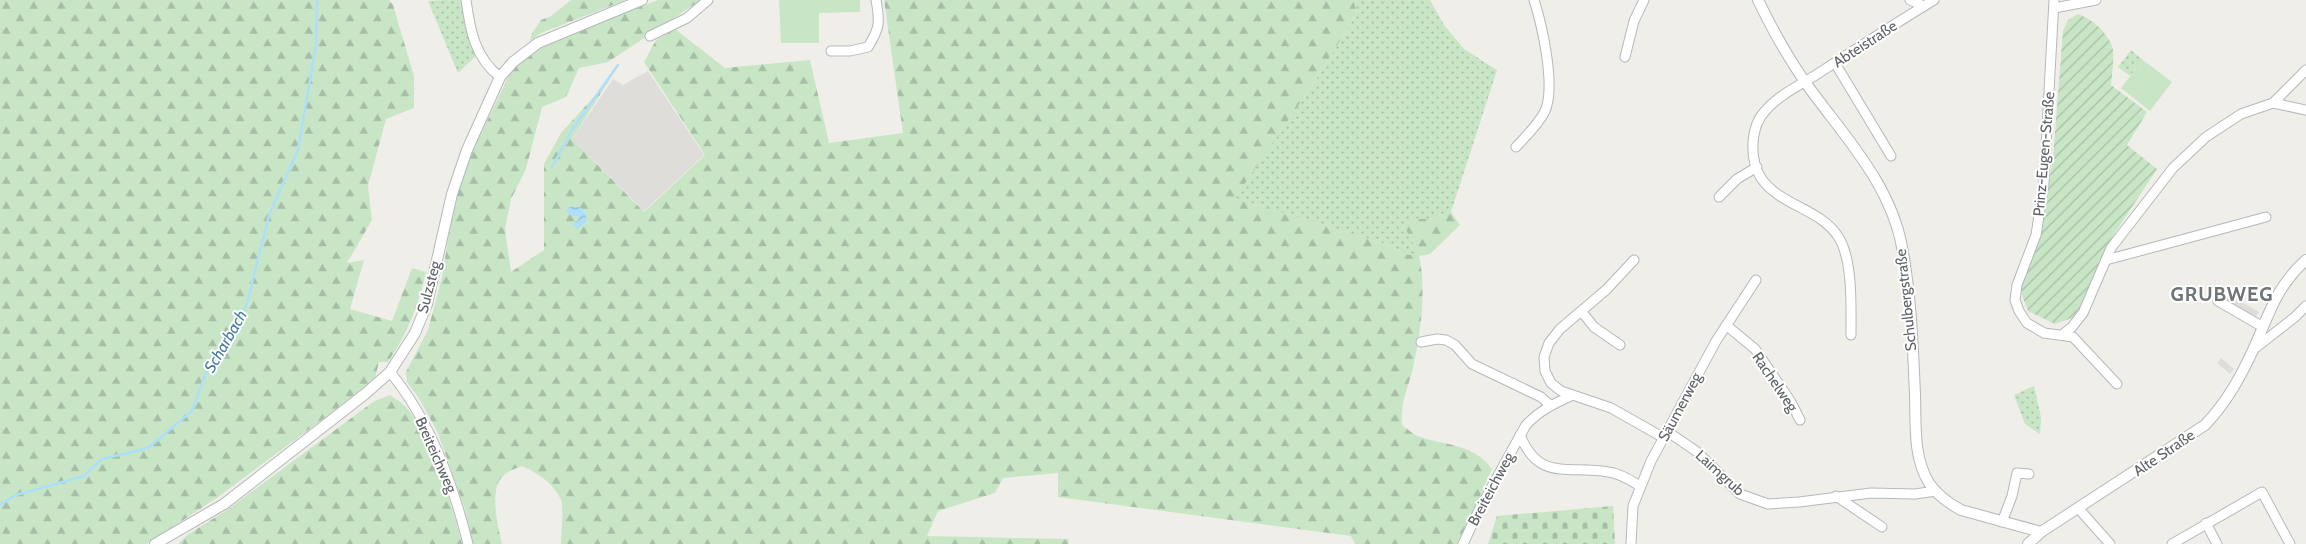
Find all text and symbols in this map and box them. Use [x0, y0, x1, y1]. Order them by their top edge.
street label: Abteistraße [1830, 16, 1901, 71]
street label: Prinz-Eugen-Straße [2030, 91, 2058, 217]
street label: Schulbergstraße [1892, 248, 1920, 352]
street label: Sulzsteg [413, 258, 445, 315]
district label: GRUBWEG [2170, 282, 2274, 306]
water label: Scharbach [200, 307, 251, 376]
street label: Rachelweg [1748, 349, 1802, 416]
street label: Säumerweg [1654, 369, 1706, 444]
street label: Breiteichweg [411, 414, 461, 496]
street label: Alte Straße [2130, 426, 2198, 480]
street label: Laimgrub [1692, 446, 1748, 500]
street label: Breiteichweg [1464, 449, 1518, 529]

